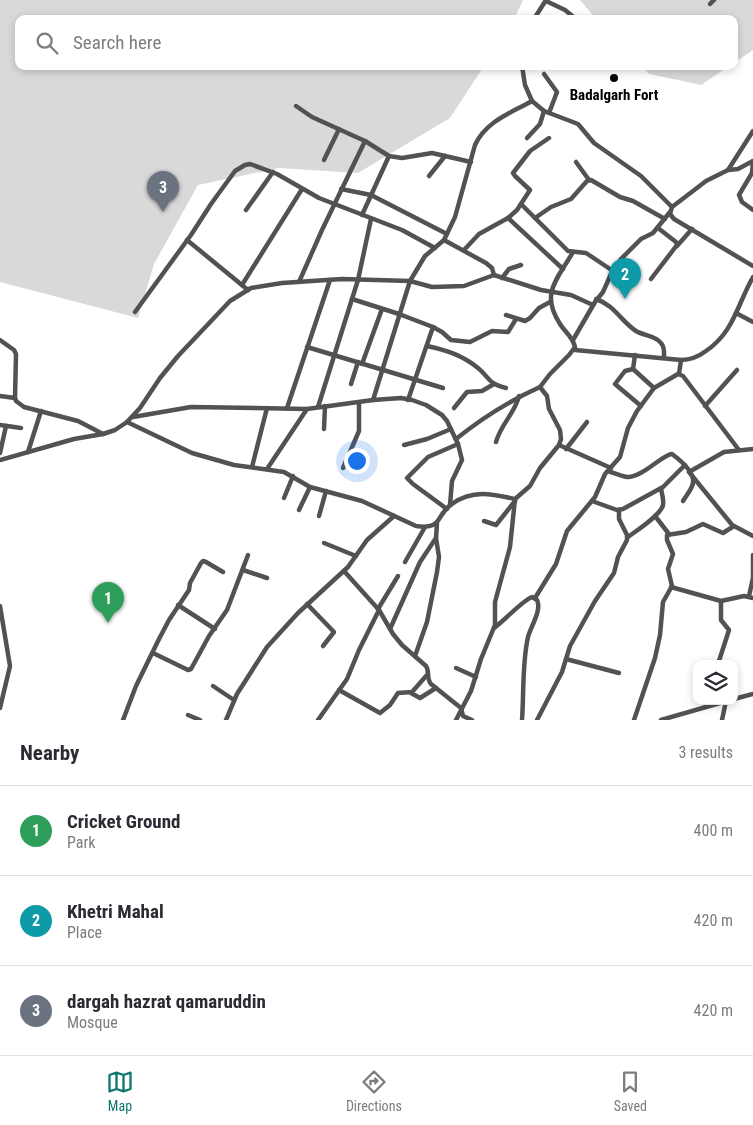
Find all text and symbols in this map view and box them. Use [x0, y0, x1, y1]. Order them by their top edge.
search box [15, 15, 738, 70]
icon: search [33, 29, 61, 57]
text: Search here [73, 31, 161, 54]
marker: Badalgarh Fort [608, 72, 620, 84]
place label: Badalgarh Fort [570, 86, 659, 104]
pin: 3 [147, 171, 179, 212]
pin: 2 [609, 258, 641, 299]
your location [344, 448, 370, 474]
pin: 1 [92, 582, 124, 623]
map controls [693, 660, 738, 705]
button: layers [693, 660, 738, 705]
text: Nearby [20, 741, 79, 765]
text: 3 results [678, 743, 733, 762]
text: Cricket Ground [67, 810, 180, 833]
text: 1 [32, 821, 40, 840]
text: 400 m [694, 821, 733, 840]
text: Park [67, 833, 96, 852]
text: Khetri Mahal [67, 900, 164, 923]
text: 2 [32, 911, 40, 930]
text: 420 m [694, 911, 733, 930]
text: Place [67, 923, 102, 942]
text: dargah hazrat qamaruddin [67, 990, 266, 1013]
text: 3 [32, 1001, 40, 1020]
text: 420 m [694, 1001, 733, 1020]
text: Mosque [67, 1013, 118, 1032]
tab: Map [106, 1068, 134, 1114]
tab: Directions [346, 1068, 402, 1114]
tab: Saved [614, 1068, 647, 1114]

